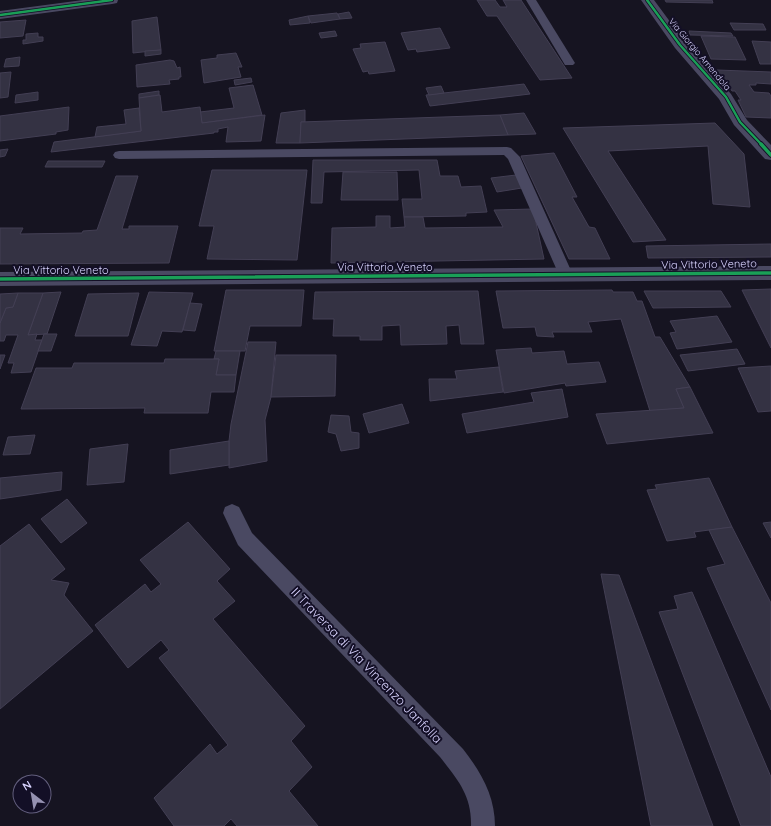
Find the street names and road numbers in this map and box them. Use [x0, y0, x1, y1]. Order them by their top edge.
street label: Via Giorgio Amendola [667, 16, 733, 92]
street label: Via Vittorio Veneto [661, 256, 757, 272]
street label: Via Vittorio Veneto [337, 260, 433, 274]
street label: Via Vittorio Veneto [13, 263, 109, 277]
street label: II Traversa di Via Vincenzo Janfolla [288, 584, 446, 746]

